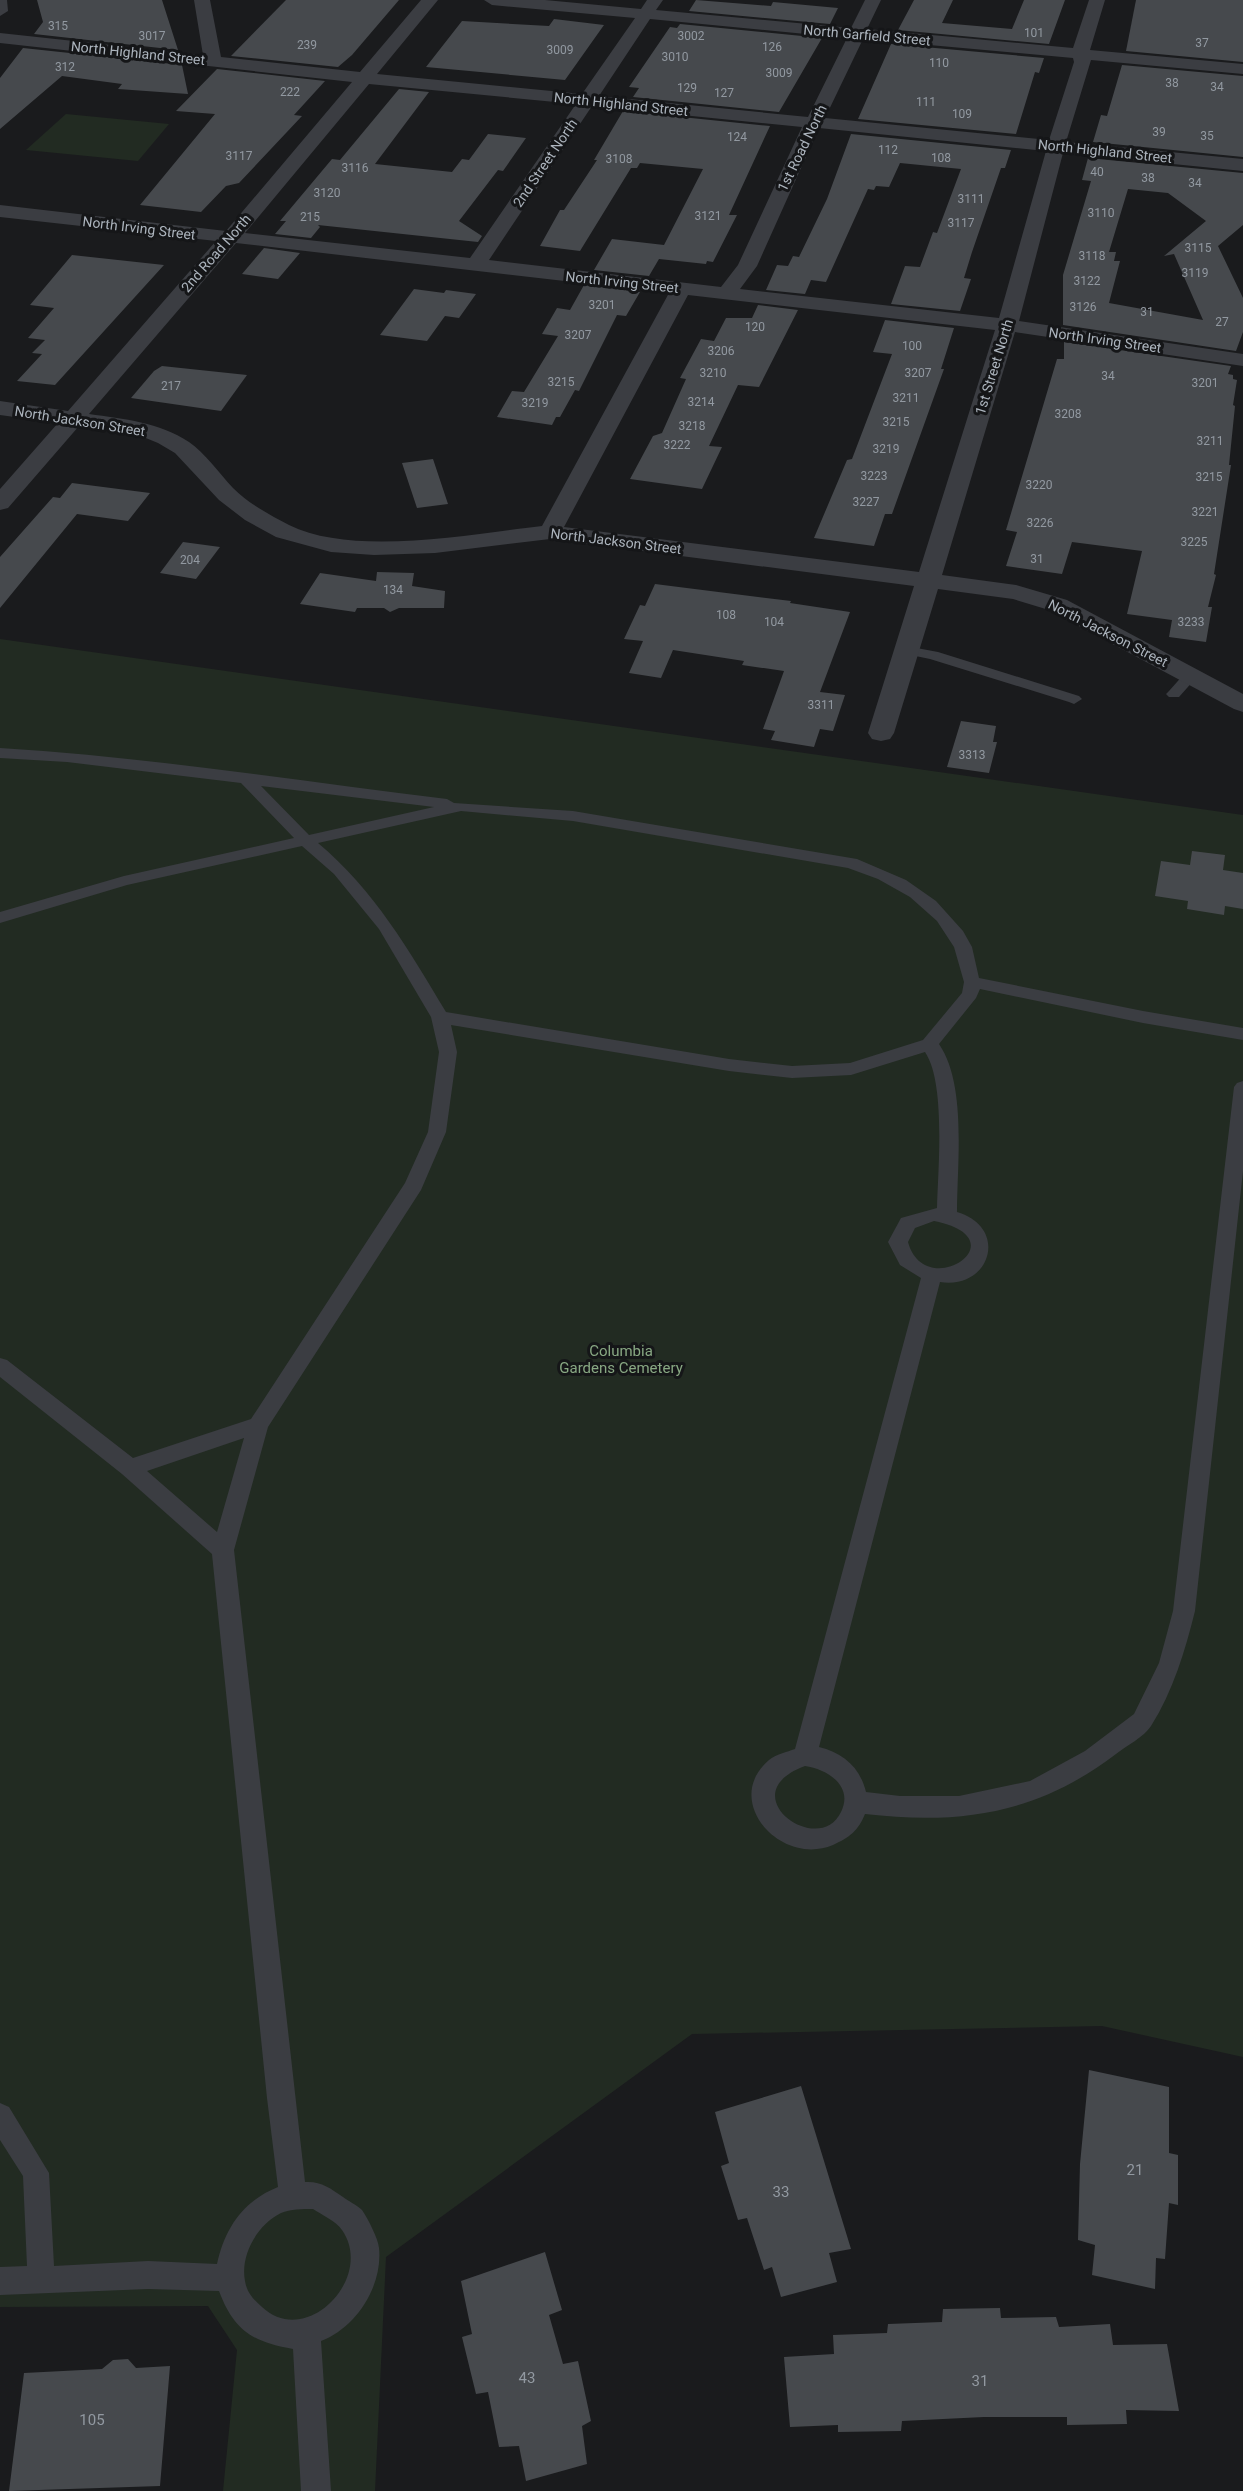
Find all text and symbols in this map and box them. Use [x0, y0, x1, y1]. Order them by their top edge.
house number: 315 [48, 19, 68, 33]
street label: North Garfield Street [803, 21, 932, 49]
house number: 101 [1024, 26, 1044, 40]
house number: 3017 [139, 29, 166, 43]
house number: 3002 [678, 29, 705, 43]
house number: 37 [1195, 36, 1209, 50]
street label: North Highland Street [70, 38, 206, 68]
house number: 239 [297, 38, 317, 52]
house number: 126 [762, 40, 782, 54]
house number: 3009 [547, 43, 573, 57]
house number: 3010 [662, 50, 689, 64]
house number: 110 [929, 56, 949, 70]
house number: 312 [55, 60, 75, 74]
house number: 3009 [766, 66, 792, 80]
house number: 38 [1165, 76, 1179, 90]
house number: 34 [1210, 80, 1224, 94]
house number: 129 [677, 81, 697, 95]
house number: 222 [280, 85, 300, 99]
house number: 127 [714, 86, 734, 100]
street label: North Highland Street [553, 89, 689, 119]
house number: 111 [916, 95, 936, 109]
street label: 1st Road North [774, 102, 830, 194]
house number: 109 [952, 107, 972, 121]
street label: 2nd Street North [510, 116, 580, 210]
house number: 39 [1152, 125, 1166, 139]
house number: 35 [1200, 129, 1214, 143]
house number: 124 [727, 130, 747, 144]
street label: North Highland Street [1037, 136, 1173, 166]
house number: 112 [878, 143, 898, 157]
house number: 3117 [226, 149, 253, 163]
house number: 108 [931, 151, 951, 165]
house number: 3108 [606, 152, 633, 166]
house number: 3116 [342, 161, 369, 175]
house number: 40 [1090, 165, 1104, 179]
house number: 38 [1141, 171, 1155, 185]
house number: 34 [1188, 176, 1202, 190]
house number: 3120 [314, 186, 341, 200]
house number: 3111 [958, 192, 984, 206]
house number: 3110 [1088, 206, 1115, 220]
house number: 3121 [695, 209, 721, 223]
house number: 215 [300, 210, 320, 224]
street label: 2nd Road North [178, 211, 254, 295]
street label: North Irving Street [82, 213, 197, 243]
house number: 3117 [948, 216, 975, 230]
house number: 3115 [1185, 241, 1212, 255]
house number: 3118 [1079, 249, 1106, 263]
house number: 3119 [1182, 266, 1208, 280]
street label: North Irving Street [565, 268, 680, 296]
house number: 3122 [1074, 274, 1101, 288]
house number: 3201 [589, 298, 615, 312]
house number: 3126 [1070, 300, 1097, 314]
house number: 31 [1140, 305, 1154, 319]
house number: 27 [1215, 315, 1229, 329]
street label: 1st Street North [972, 317, 1016, 417]
house number: 120 [745, 320, 765, 334]
street label: North Irving Street [1048, 324, 1163, 356]
house number: 3207 [565, 328, 592, 342]
house number: 100 [902, 339, 922, 353]
house number: 3206 [708, 344, 735, 358]
house number: 3210 [700, 366, 727, 380]
house number: 3207 [905, 366, 932, 380]
house number: 34 [1101, 369, 1115, 383]
house number: 3215 [548, 375, 575, 389]
house number: 3201 [1192, 376, 1218, 390]
house number: 217 [161, 379, 181, 393]
house number: 3211 [893, 391, 919, 405]
house number: 3214 [688, 395, 715, 409]
house number: 3219 [522, 396, 548, 410]
street label: North Jackson Street [14, 403, 147, 439]
house number: 3208 [1055, 407, 1082, 421]
house number: 3215 [883, 415, 910, 429]
house number: 3218 [679, 419, 706, 433]
house number: 3211 [1197, 434, 1223, 448]
house number: 3222 [664, 438, 691, 452]
house number: 3219 [873, 442, 899, 456]
house number: 3223 [861, 469, 887, 483]
house number: 3215 [1196, 470, 1223, 484]
house number: 3220 [1026, 478, 1053, 492]
house number: 3227 [853, 495, 880, 509]
house number: 3221 [1192, 505, 1218, 519]
house number: 3226 [1027, 516, 1054, 530]
street label: North Jackson Street [550, 525, 683, 557]
house number: 3225 [1181, 535, 1208, 549]
house number: 31 [1030, 552, 1044, 566]
house number: 204 [180, 553, 200, 567]
house number: 134 [383, 583, 403, 597]
street label: North Jackson Street [1046, 596, 1171, 670]
house number: 108 [716, 608, 736, 622]
house number: 104 [764, 615, 784, 629]
house number: 3233 [1178, 615, 1204, 629]
house number: 3311 [808, 698, 834, 712]
house number: 3313 [959, 748, 985, 762]
park label: Columbia Gardens Cemetery [559, 1342, 683, 1377]
house number: 21 [1127, 2161, 1143, 2179]
house number: 33 [773, 2183, 789, 2201]
house number: 43 [519, 2369, 535, 2387]
house number: 31 [972, 2372, 988, 2390]
house number: 105 [79, 2411, 105, 2429]

